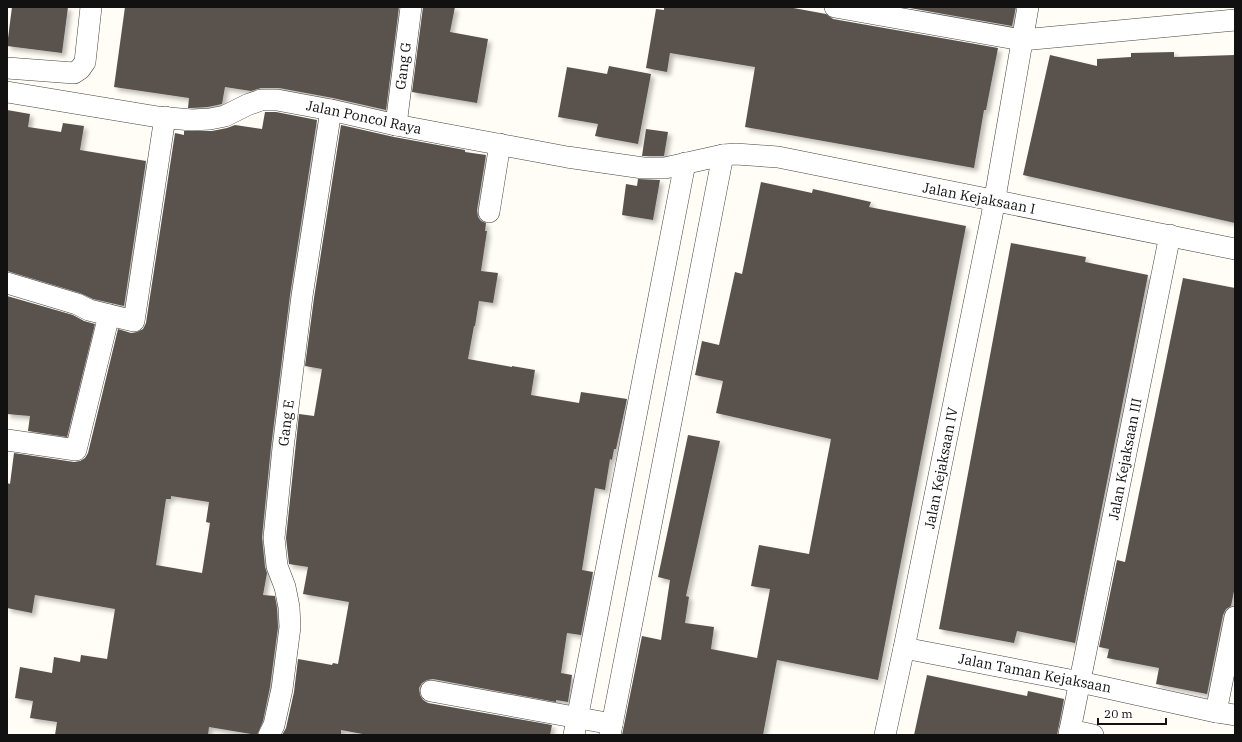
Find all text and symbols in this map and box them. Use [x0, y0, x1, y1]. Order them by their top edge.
street label: Gang G [391, 41, 415, 91]
street label: Jalan Poncol Raya [305, 96, 424, 138]
street label: Jalan Kejaksaan I [921, 178, 1037, 218]
street label: Jalan Kejaksaan III [1104, 396, 1146, 522]
street label: Gang E [274, 399, 298, 447]
street label: Jalan Kejaksaan IV [920, 406, 962, 530]
street label: Jalan Taman Kejaksaan [957, 649, 1113, 697]
scale bar [1098, 700, 1166, 726]
text: 20 m [1104, 706, 1133, 721]

